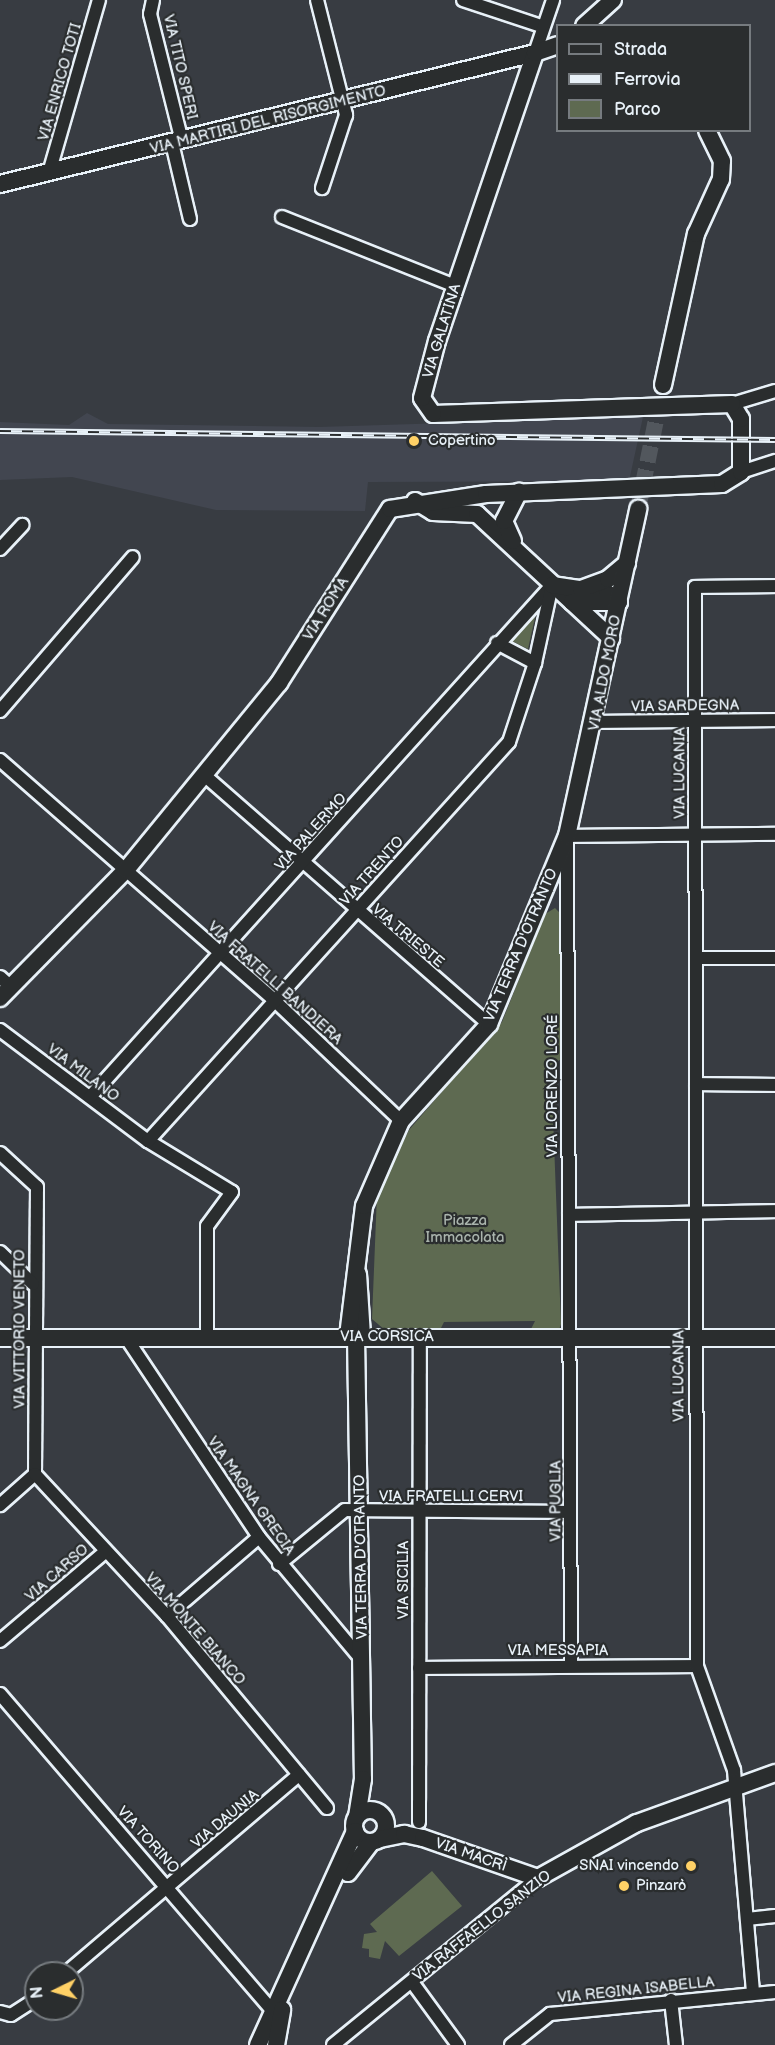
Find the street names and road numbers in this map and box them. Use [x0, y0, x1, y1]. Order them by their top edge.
street label: VIA TITO SPERI [159, 12, 201, 122]
street label: VIA ENRICO TOTI [35, 21, 85, 143]
street label: VIA MARTIRI DEL RISORGIMENTO [148, 82, 388, 158]
street label: VIA GALATINA [419, 282, 465, 380]
street label: VIA ROMA [299, 574, 353, 644]
street label: VIA ALDO MORO [585, 614, 625, 732]
street label: VIA SARDEGNA [631, 696, 739, 716]
street label: VIA LUCANIA [671, 727, 689, 819]
street label: VIA PALERMO [271, 789, 351, 875]
street label: VIA TRENTO [336, 832, 408, 910]
street label: VIA TERRA D'OTRANTO [480, 865, 562, 1025]
street label: VIA TRIESTE [368, 900, 448, 972]
street label: VIA FRATELLI BANDIERA [204, 918, 346, 1048]
street label: VIA LORENZO LORÉ [544, 1015, 562, 1157]
street label: VIA MILANO [44, 1040, 122, 1106]
street label: VIA VITTORIO VENETO [11, 1249, 29, 1409]
street label: VIA CORSICA [340, 1328, 434, 1346]
street label: VIA LUCANIA [670, 1330, 688, 1422]
street label: VIA MAGNA GRECIA [203, 1433, 299, 1559]
street label: VIA PUGLIA [547, 1460, 565, 1542]
street label: VIA TERRA D'OTRANTO [351, 1474, 371, 1640]
street label: VIA FRATELLI CERVI [379, 1488, 523, 1506]
street label: VIA CARSO [22, 1541, 92, 1605]
street label: VIA SICILIA [395, 1541, 413, 1619]
street label: VIA MONTE BIANCO [141, 1569, 249, 1689]
street label: VIA MESSAPIA [508, 1642, 608, 1660]
street label: VIA DAUNIA [188, 1786, 262, 1852]
street label: VIA TORINO [113, 1803, 183, 1877]
street label: VIA MACRÌ [433, 1834, 509, 1876]
street label: VIA RAFFAELLO SANZIO [409, 1866, 555, 1986]
street label: VIA REGINA ISABELLA [557, 1973, 715, 2007]

